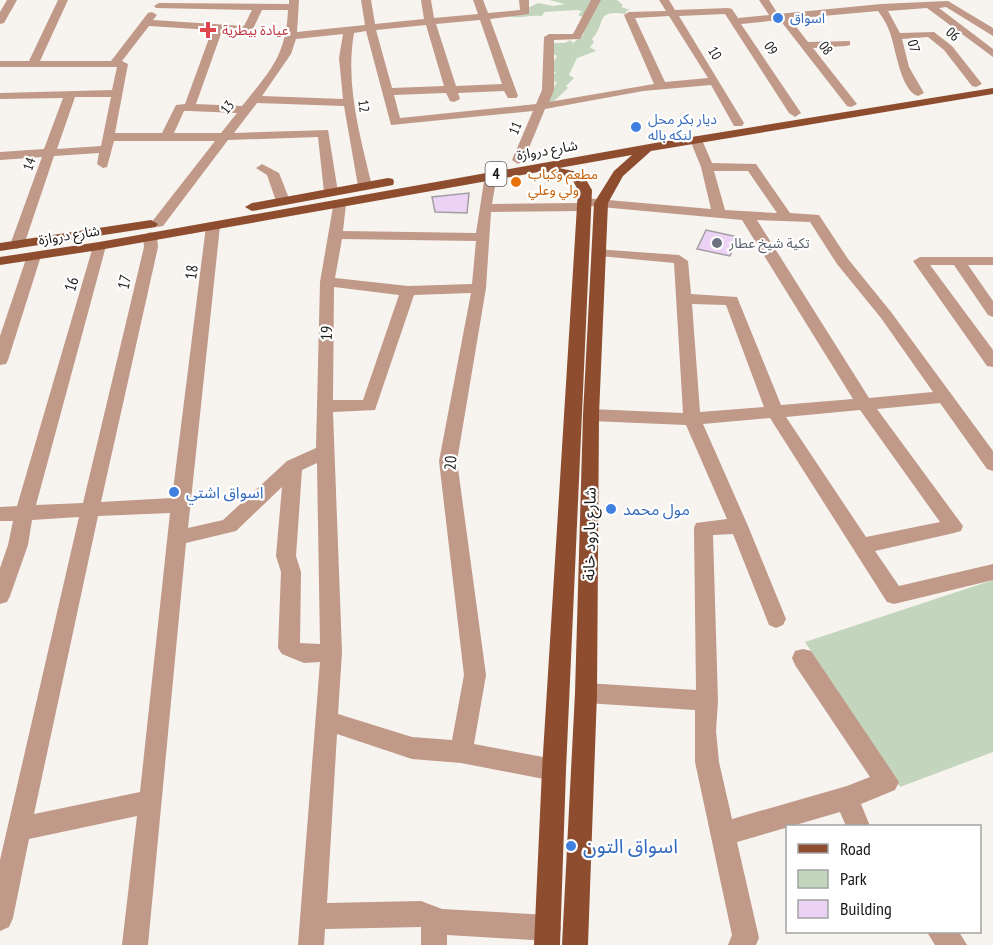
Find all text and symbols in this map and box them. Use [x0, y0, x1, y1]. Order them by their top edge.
place label: اسواق [790, 9, 825, 27]
marker: اسواق [771, 11, 785, 25]
marker: عيادة بيطرية [199, 21, 217, 39]
place label: عيادة بيطرية [222, 21, 289, 39]
street label: 06 [942, 23, 964, 45]
street label: 09 [760, 38, 782, 58]
street label: 08 [815, 38, 837, 58]
street label: 07 [904, 38, 924, 54]
street label: 10 [704, 43, 726, 63]
street label: 13 [216, 96, 238, 118]
street label: 12 [354, 99, 374, 113]
place label: ديار بكر محل لنكه باله [648, 110, 717, 144]
street label: 11 [504, 119, 526, 137]
marker: ديار بكر محل لنكه باله [629, 120, 643, 134]
street label: شارع دروازة [515, 136, 579, 166]
street label: 14 [18, 154, 40, 173]
road number: 4 [486, 162, 506, 186]
place label: مطعم وكباب ولي وعلي [528, 165, 598, 201]
marker: مطعم وكباب ولي وعلي [509, 175, 523, 189]
street label: شارع دروازة [37, 221, 101, 251]
place label: تكية شيخ عطار [728, 234, 810, 254]
marker: تكية شيخ عطار [710, 236, 724, 250]
street label: 18 [180, 264, 202, 280]
street label: 17 [113, 273, 135, 291]
street label: 16 [59, 274, 83, 294]
street label: 19 [316, 325, 336, 341]
street label: 20 [440, 455, 460, 471]
place label: اسواق اشتي [186, 482, 264, 505]
marker: اسواق اشتي [167, 485, 181, 499]
street label: شارع بارود خانة [578, 487, 603, 581]
place label: مول محمد [623, 499, 690, 520]
marker: مول محمد [604, 502, 618, 516]
legend [786, 825, 981, 933]
place label: اسواق التون [583, 833, 678, 859]
text: Road [840, 837, 871, 860]
marker: اسواق التون [564, 839, 578, 853]
text: Park [840, 867, 867, 890]
text: Building [840, 897, 892, 920]

